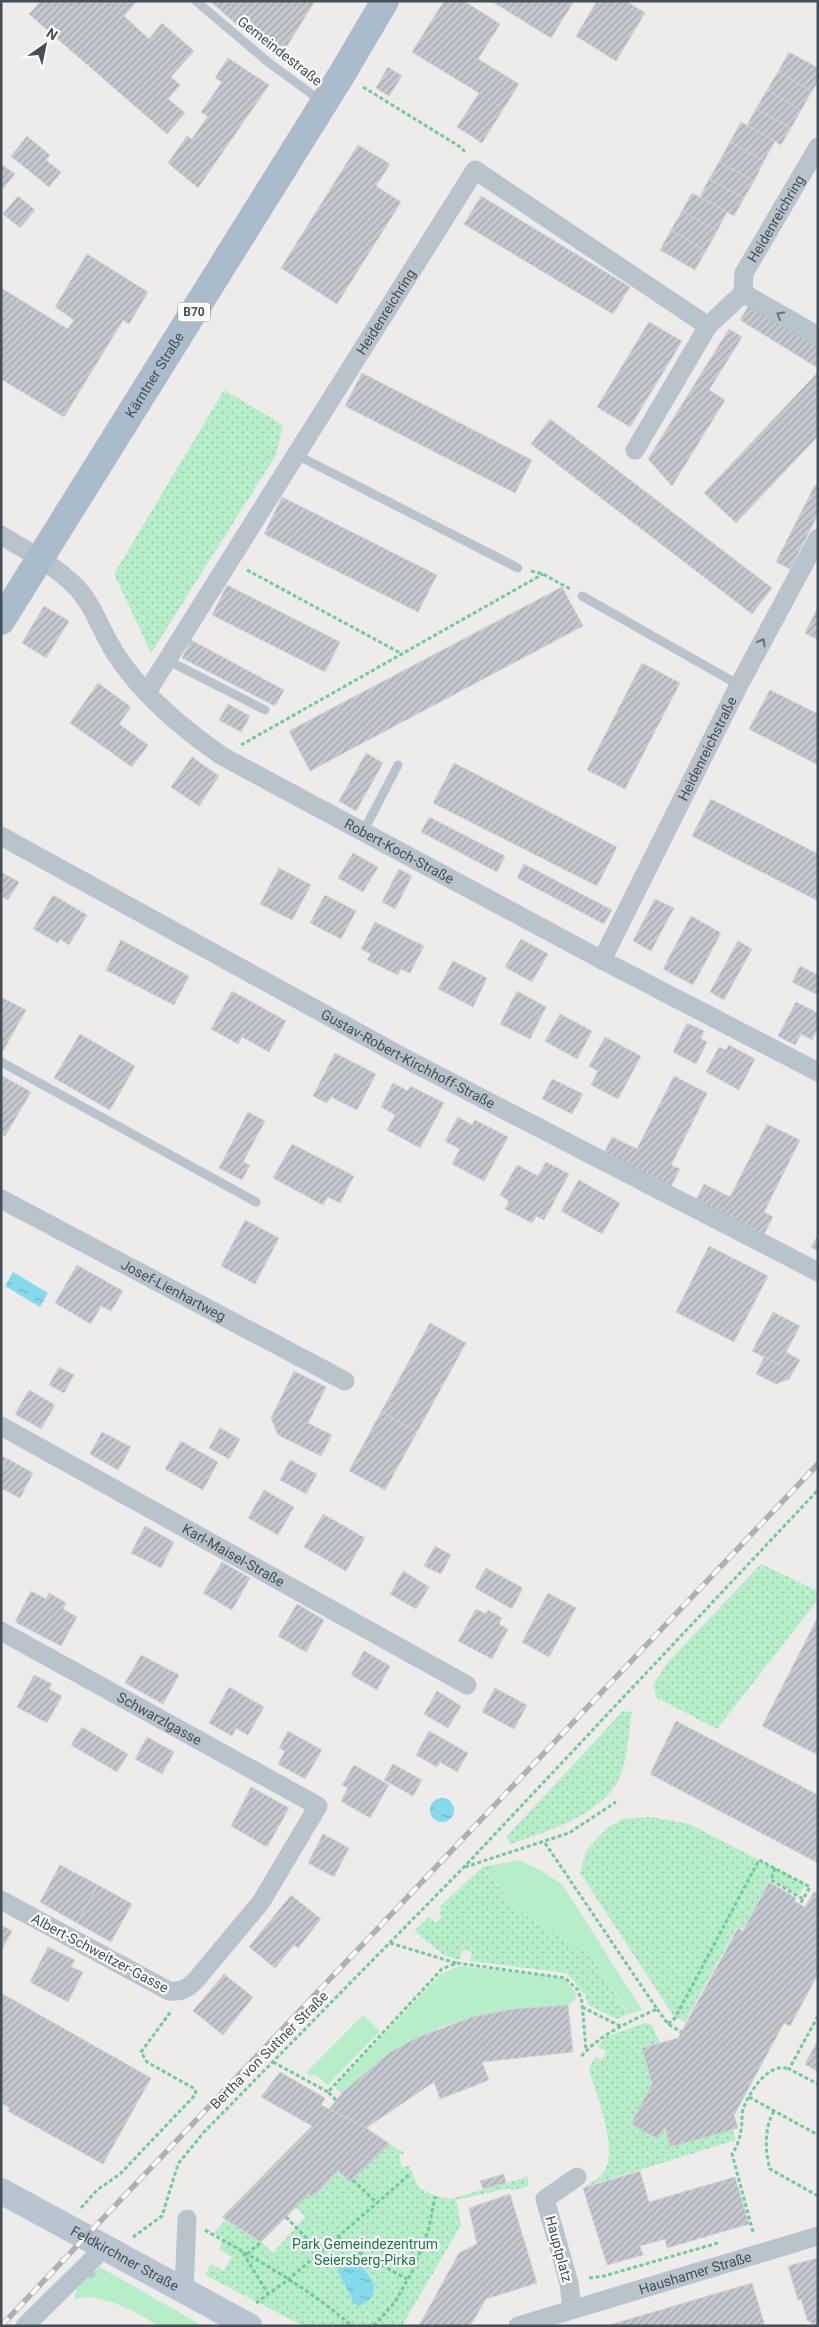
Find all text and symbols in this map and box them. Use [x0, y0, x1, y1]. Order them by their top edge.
street label: Gemeindestraße [235, 13, 325, 89]
north arrow [20, 20, 70, 70]
text: N [44, 25, 61, 44]
street label: Heidenreichring [744, 172, 808, 265]
street label: Heidenreichring [353, 266, 419, 358]
road number: B70 [178, 302, 210, 322]
one-way arrow [777, 311, 786, 321]
street label: Kärntner Straße [122, 329, 187, 421]
one-way arrow [756, 638, 766, 647]
street label: Heidenreichstraße [675, 694, 740, 803]
street label: Robert-Koch-Straße [342, 815, 457, 887]
street label: Gustav-Robert-Kirchhoff-Straße [318, 1006, 498, 1112]
street label: Josef-Lienhartweg [118, 1256, 228, 1324]
street label: Karl-Maisel-Straße [180, 1520, 287, 1590]
street label: Schwarzlgasse [114, 1689, 204, 1748]
street label: Albert-Schweitzer-Gasse [29, 1910, 171, 1996]
street label: Bertha von Suttner Straße [207, 1988, 331, 2112]
street label: Hauptplatz [542, 2214, 576, 2284]
street label: Feldkirchner Straße [68, 2223, 182, 2294]
park label: Park Gemeindezentrum Seiersberg-Pirka [292, 2236, 438, 2268]
street label: Haushamer Straße [637, 2248, 753, 2297]

